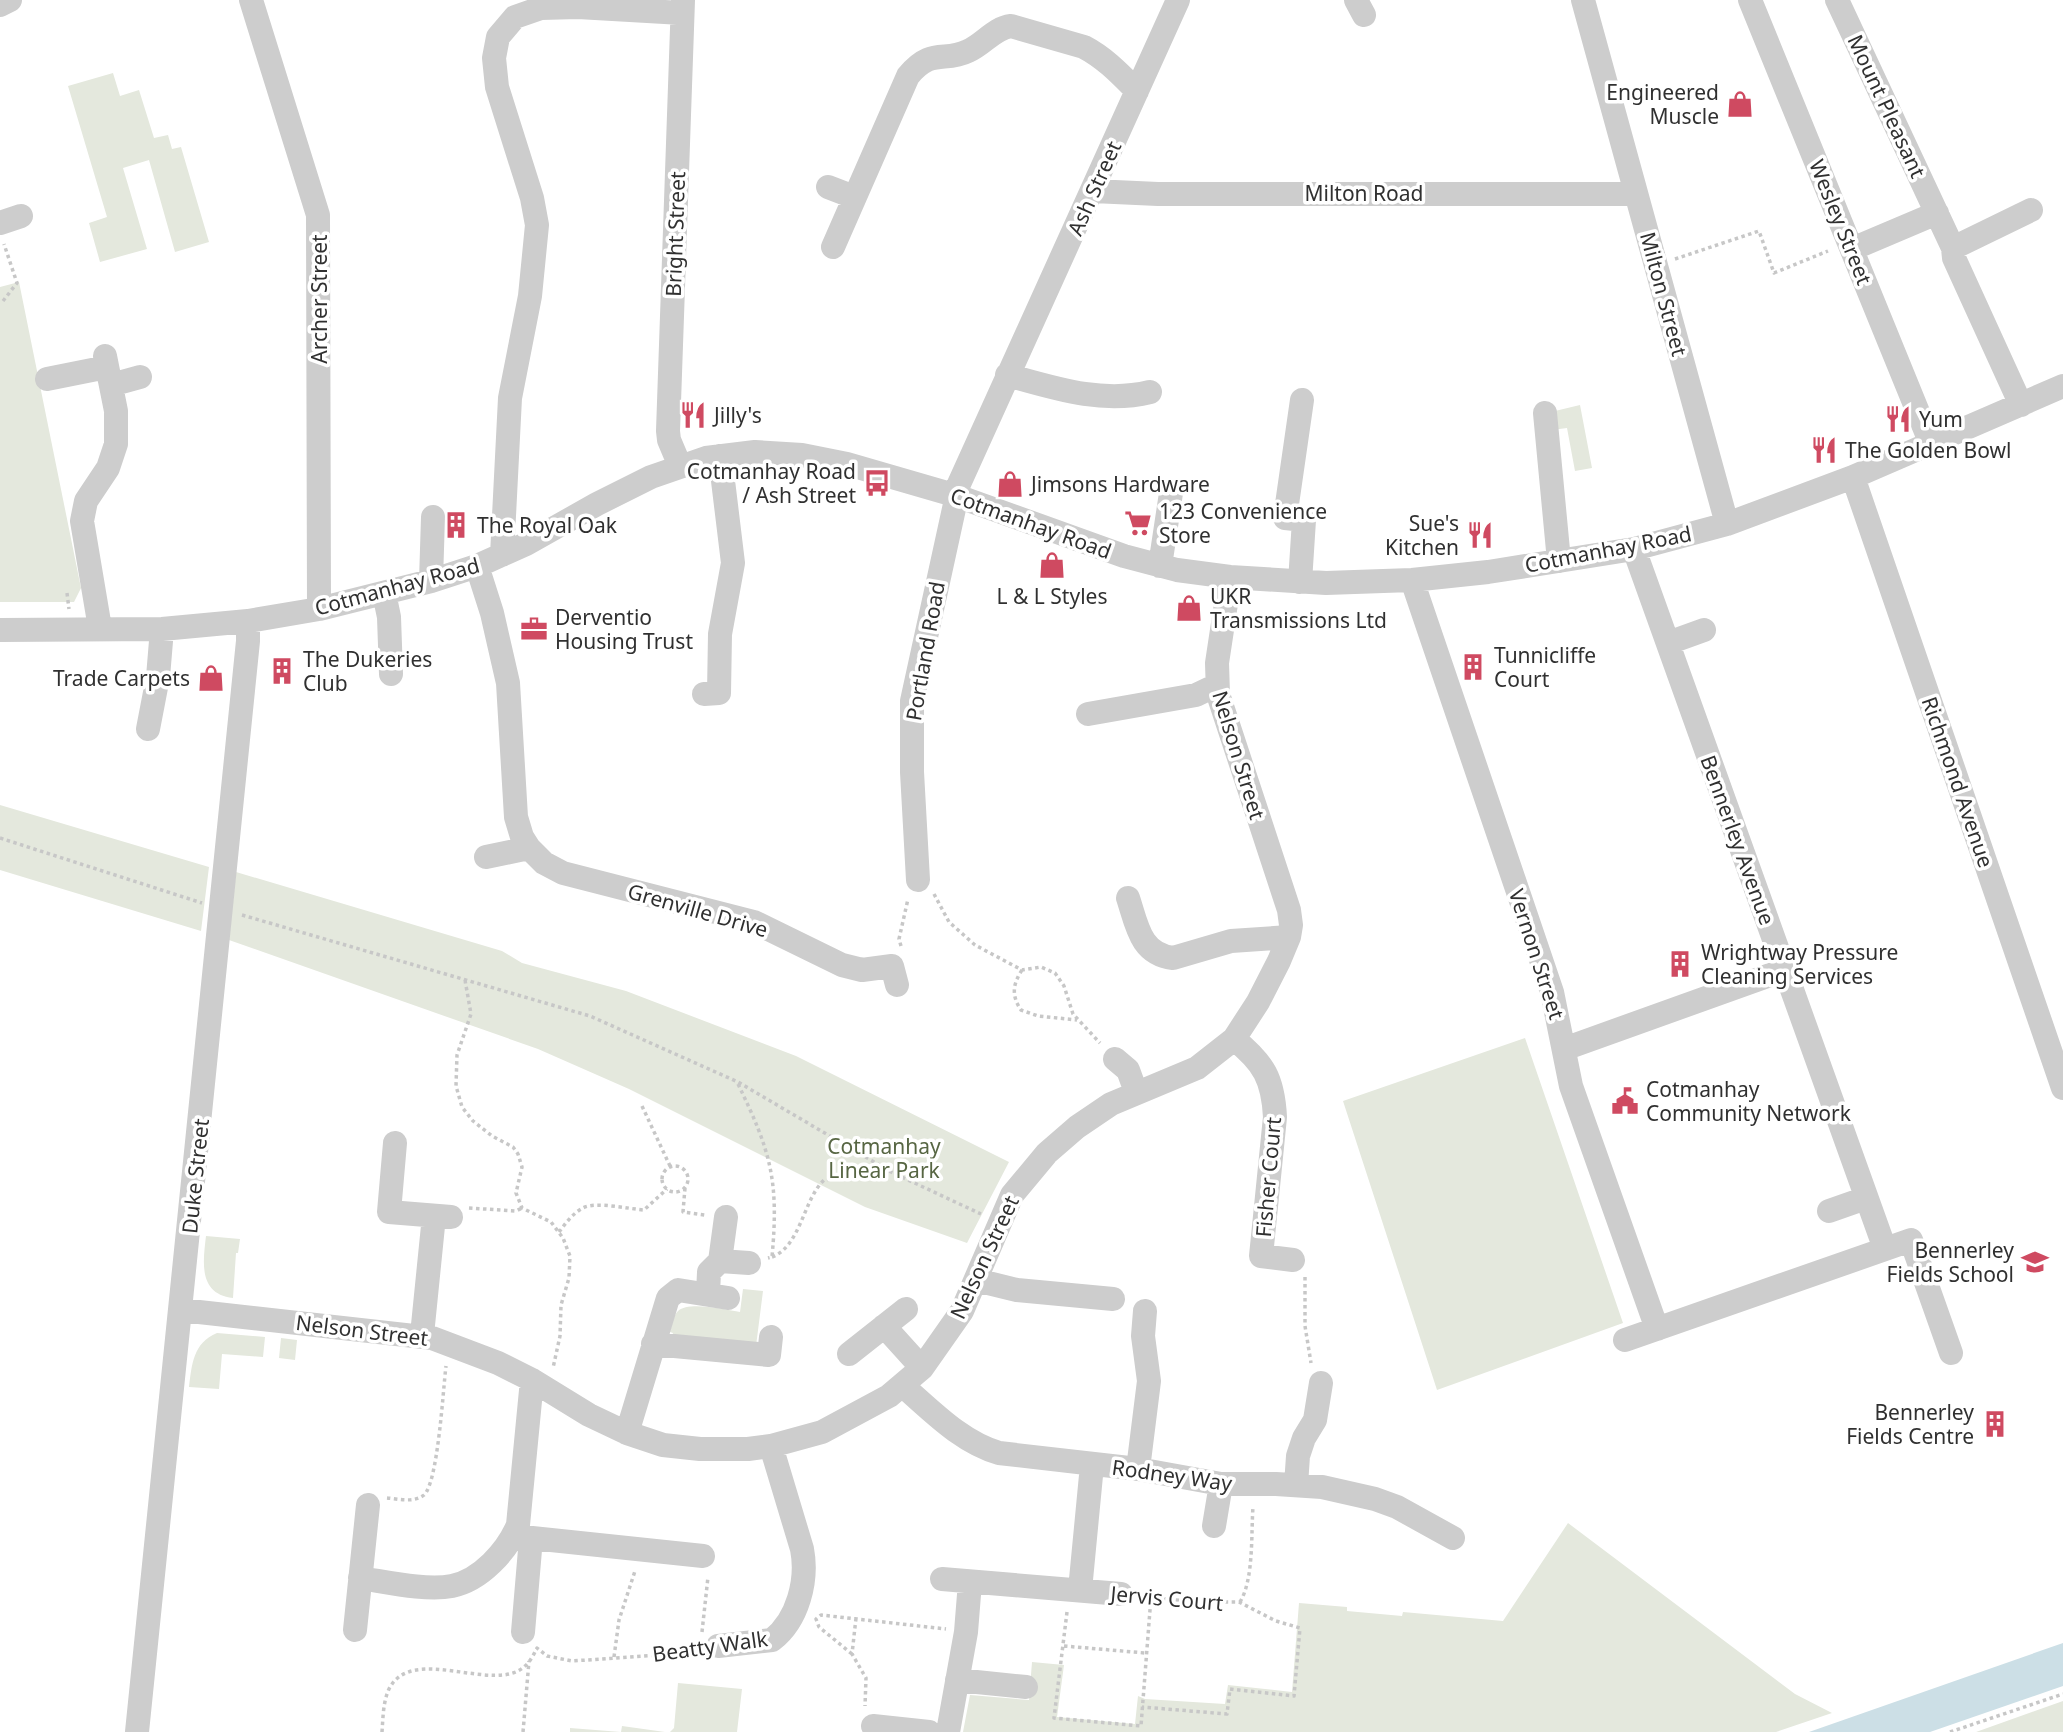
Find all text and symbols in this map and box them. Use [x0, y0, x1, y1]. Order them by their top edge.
street label: Mount Pleasant [1842, 30, 1933, 182]
place label: Engineered Muscle [1606, 78, 1719, 130]
shop icon: Engineered Muscle [1725, 89, 1755, 119]
street label: Ash Street [1061, 136, 1127, 240]
street label: Wesley Street [1803, 155, 1879, 289]
street label: Bright Street [659, 170, 691, 297]
street label: Milton Road [1304, 179, 1424, 207]
street label: Milton Street [1634, 229, 1694, 359]
street label: Archer Street [305, 234, 333, 364]
restaurant icon: Jilly's [678, 400, 708, 430]
place label: Jilly's [712, 401, 762, 429]
restaurant icon: Yum [1883, 404, 1913, 434]
place label: Yum [1919, 405, 1963, 433]
restaurant icon: The Golden Bowl [1809, 435, 1839, 465]
place label: The Golden Bowl [1845, 436, 2011, 464]
place label: Cotmanhay Road / Ash Street [687, 457, 856, 509]
bus stop icon: Cotmanhay Road / Ash Street [862, 468, 892, 498]
shop icon: Jimsons Hardware [995, 469, 1025, 499]
place label: Jimsons Hardware [1029, 470, 1210, 498]
street label: Cotmanhay Road [947, 481, 1115, 565]
place label: 123 Convenience Store [1159, 497, 1327, 549]
supermarket icon: 123 Convenience Store [1123, 508, 1153, 538]
place label: Sue's Kitchen [1385, 509, 1459, 561]
building icon: The Royal Oak [441, 510, 471, 540]
place label: The Royal Oak [477, 511, 618, 539]
street label: Cotmanhay Road [1522, 519, 1694, 579]
restaurant icon: Sue's Kitchen [1465, 520, 1495, 550]
shop icon: L & L Styles [1037, 550, 1067, 580]
street label: Cotmanhay Road [312, 551, 482, 621]
street label: Portland Road [899, 579, 951, 723]
place label: L & L Styles [997, 582, 1107, 610]
place label: UKR Transmissions Ltd [1210, 582, 1387, 634]
shop icon: UKR Transmissions Ltd [1174, 593, 1204, 623]
place label: Derventio Housing Trust [555, 603, 693, 655]
office icon: Derventio Housing Trust [519, 614, 549, 644]
place label: Tunnicliffe Court [1494, 641, 1596, 693]
place label: The Dukeries Club [303, 645, 432, 697]
building icon: Tunnicliffe Court [1458, 652, 1488, 682]
building icon: The Dukeries Club [267, 656, 297, 686]
shop icon: Trade Carpets [196, 663, 226, 693]
place label: Trade Carpets [53, 664, 190, 692]
street label: Nelson Street [1206, 687, 1272, 823]
street label: Richmond Avenue [1916, 693, 2000, 871]
street label: Bennerley Avenue [1694, 751, 1782, 929]
street label: Grenville Drive [625, 877, 771, 943]
street label: Vernon Street [1503, 885, 1571, 1023]
place label: Wrightway Pressure Cleaning Services [1701, 938, 1898, 990]
building icon: Wrightway Pressure Cleaning Services [1665, 949, 1695, 979]
place label: Cotmanhay Community Network [1646, 1075, 1852, 1127]
public building icon: Cotmanhay Community Network [1610, 1086, 1640, 1116]
street label: Fisher Court [1249, 1115, 1287, 1238]
street label: Duke Street [175, 1117, 215, 1235]
park label: Cotmanhay Linear Park [827, 1132, 941, 1184]
street label: Nelson Street [943, 1190, 1025, 1323]
place label: Bennerley Fields School [1887, 1236, 2014, 1288]
school or university icon: Bennerley Fields School [2020, 1247, 2050, 1277]
street label: Nelson Street [294, 1308, 430, 1352]
place label: Bennerley Fields Centre [1846, 1398, 1974, 1450]
building icon: Bennerley Fields Centre [1980, 1409, 2010, 1439]
street label: Rodney Way [1110, 1453, 1234, 1497]
street label: Jervis Court [1107, 1579, 1225, 1617]
street label: Beatty Walk [651, 1624, 770, 1668]

